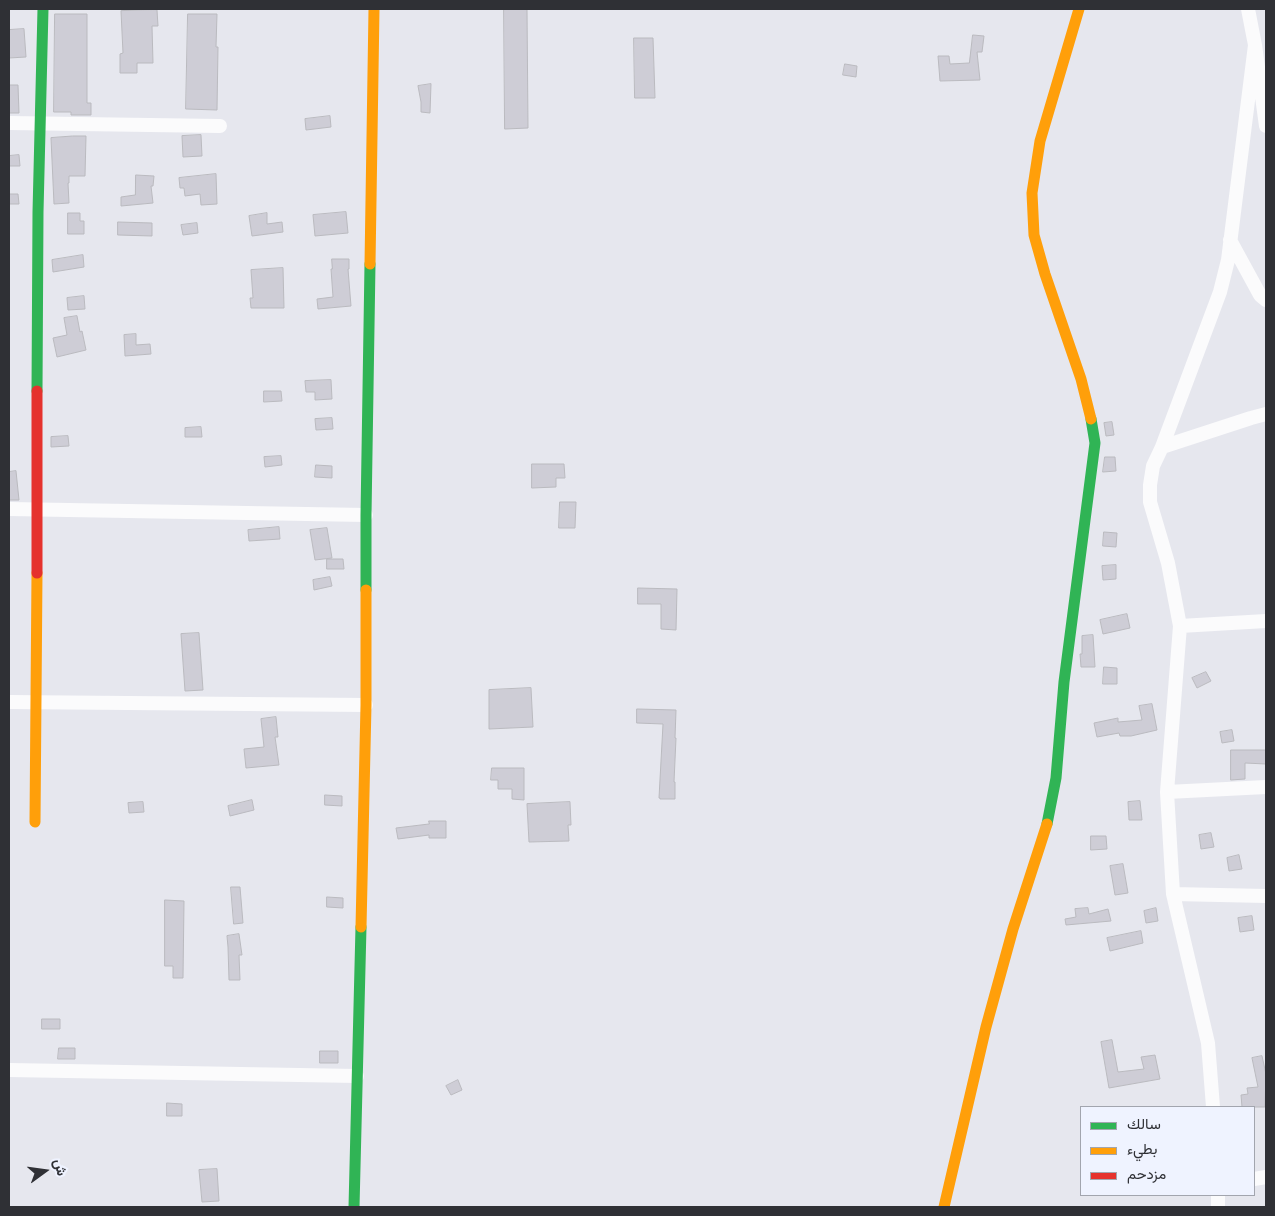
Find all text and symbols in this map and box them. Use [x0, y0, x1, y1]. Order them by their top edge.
legend [1080, 1106, 1255, 1196]
text: سالك [1127, 1116, 1161, 1132]
text: بطيء [1127, 1141, 1157, 1157]
north arrow [20, 1146, 70, 1196]
text: ش [51, 1157, 69, 1177]
text: مزدحم [1127, 1166, 1166, 1182]

